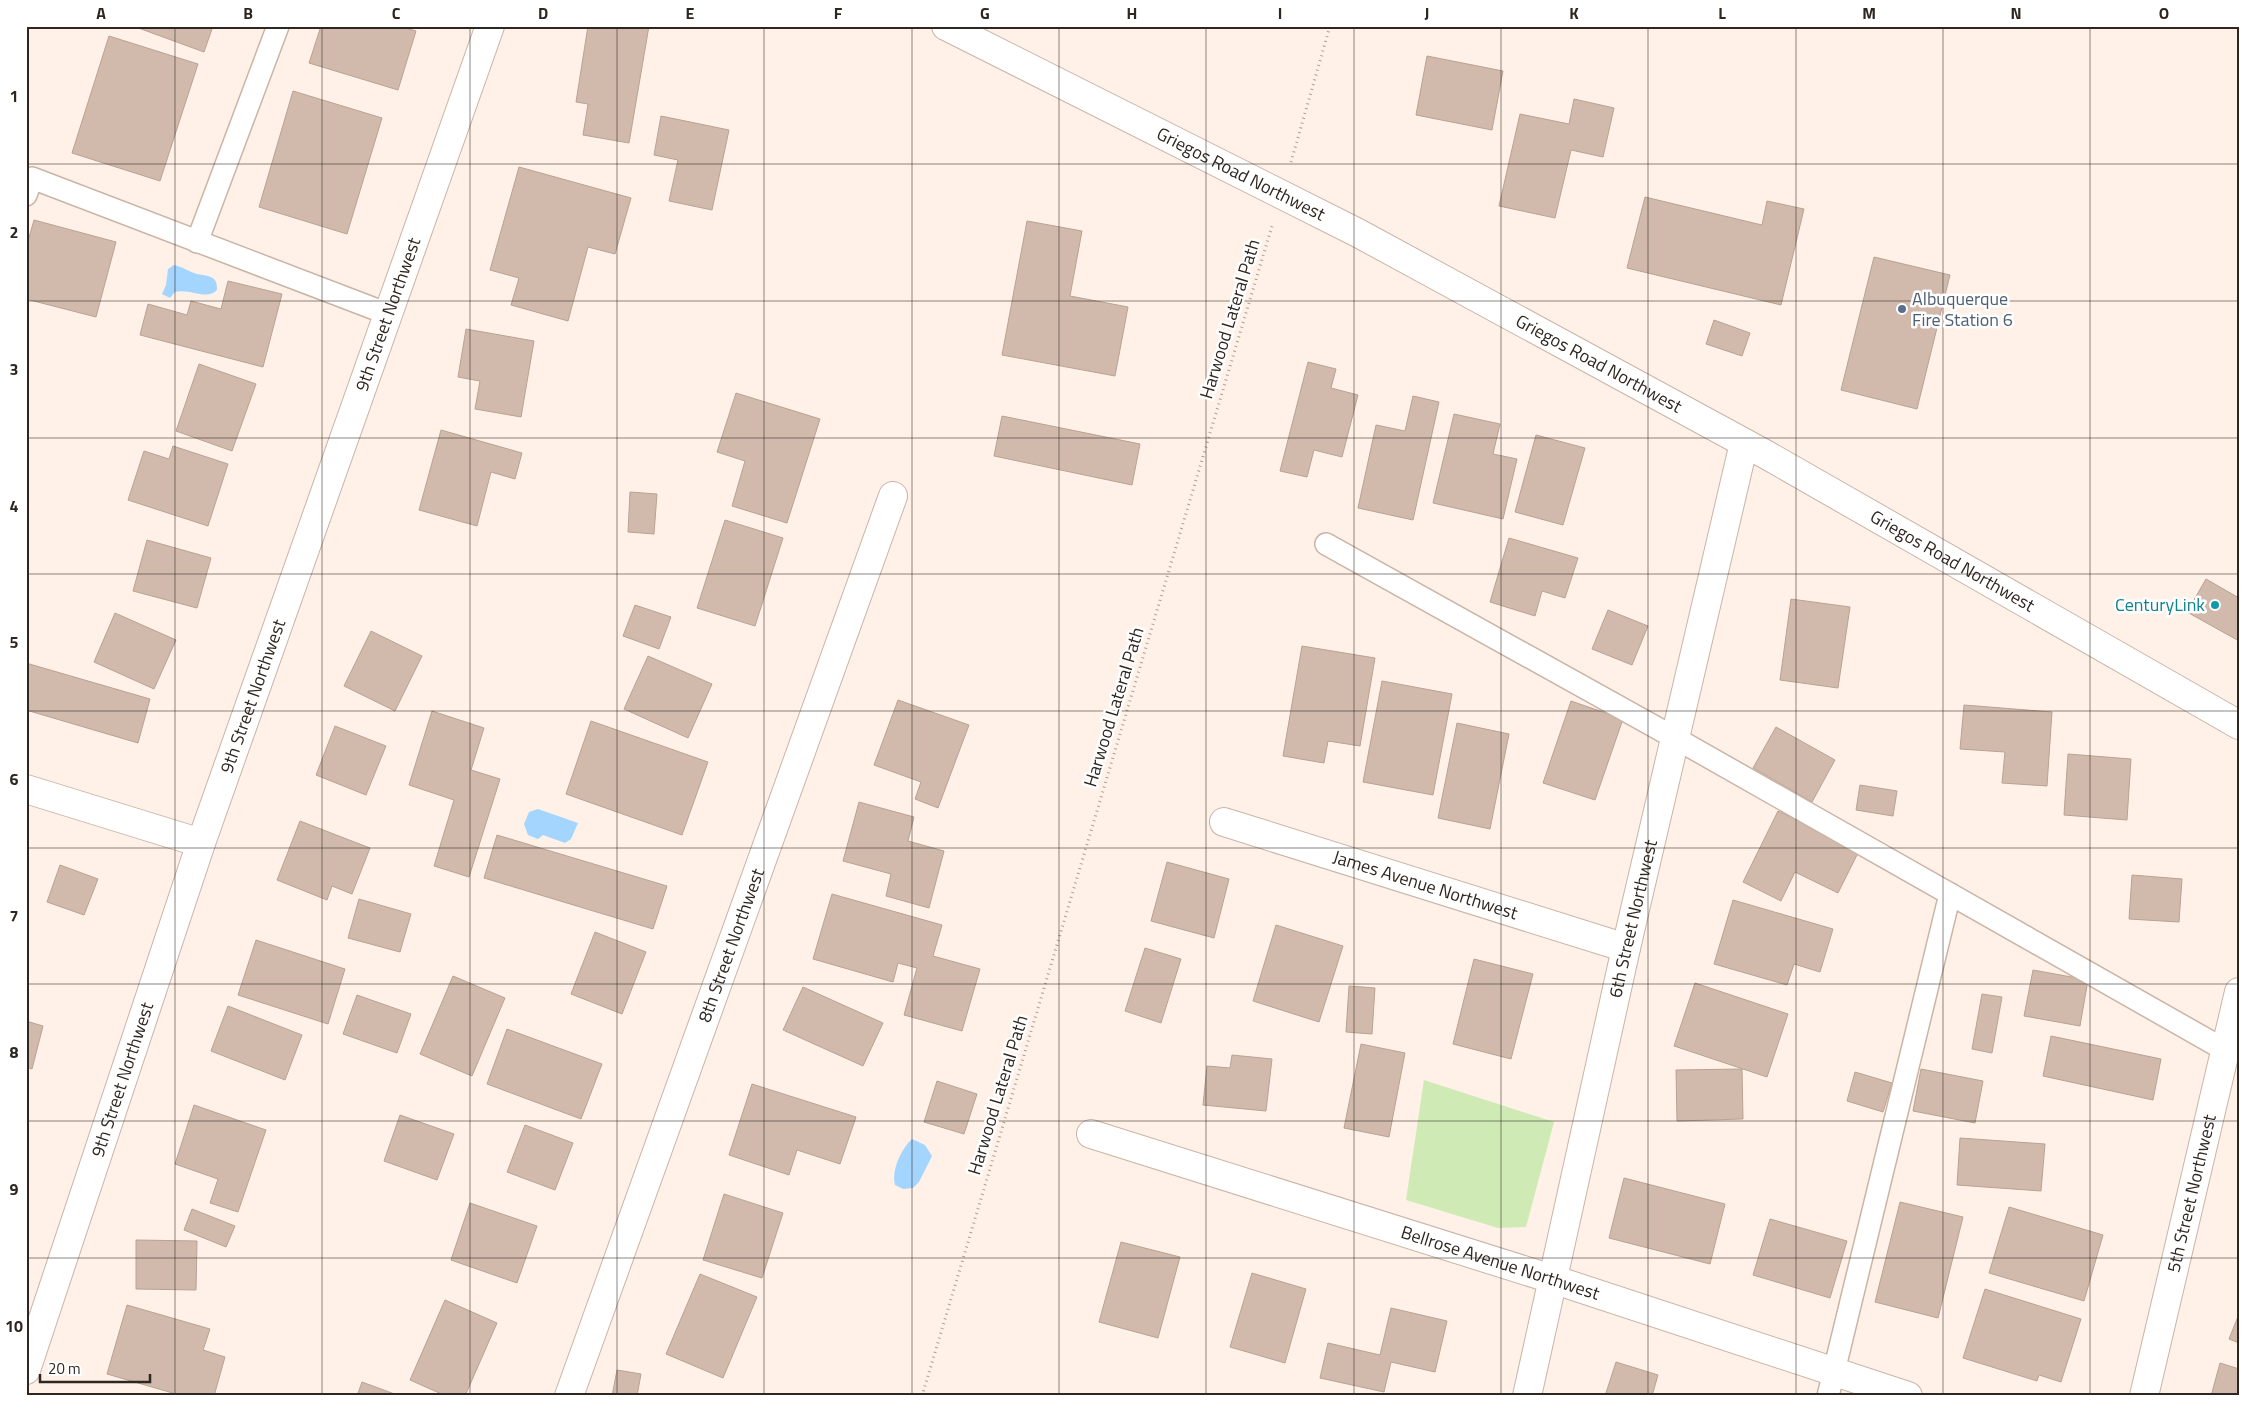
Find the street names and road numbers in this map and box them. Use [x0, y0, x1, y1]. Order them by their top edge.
street label: Griegos Road Northwest [1152, 120, 1331, 228]
street label: 9th Street Northwest [348, 233, 427, 395]
street label: Harwood Lateral Path [1192, 236, 1267, 402]
street label: Griegos Road Northwest [1511, 307, 1688, 420]
street label: Griegos Road Northwest [1865, 503, 2040, 619]
street label: 9th Street Northwest [213, 615, 292, 777]
street label: Harwood Lateral Path [1076, 624, 1151, 790]
street label: 6th Street Northwest [1601, 836, 1664, 1000]
street label: James Avenue Northwest [1330, 843, 1522, 926]
street label: 8th Street Northwest [691, 864, 771, 1026]
street label: 9th Street Northwest [84, 998, 160, 1160]
street label: Harwood Lateral Path [960, 1012, 1035, 1178]
street label: 5th Street Northwest [2159, 1111, 2223, 1275]
street label: Bellrose Avenue Northwest [1398, 1218, 1604, 1307]

